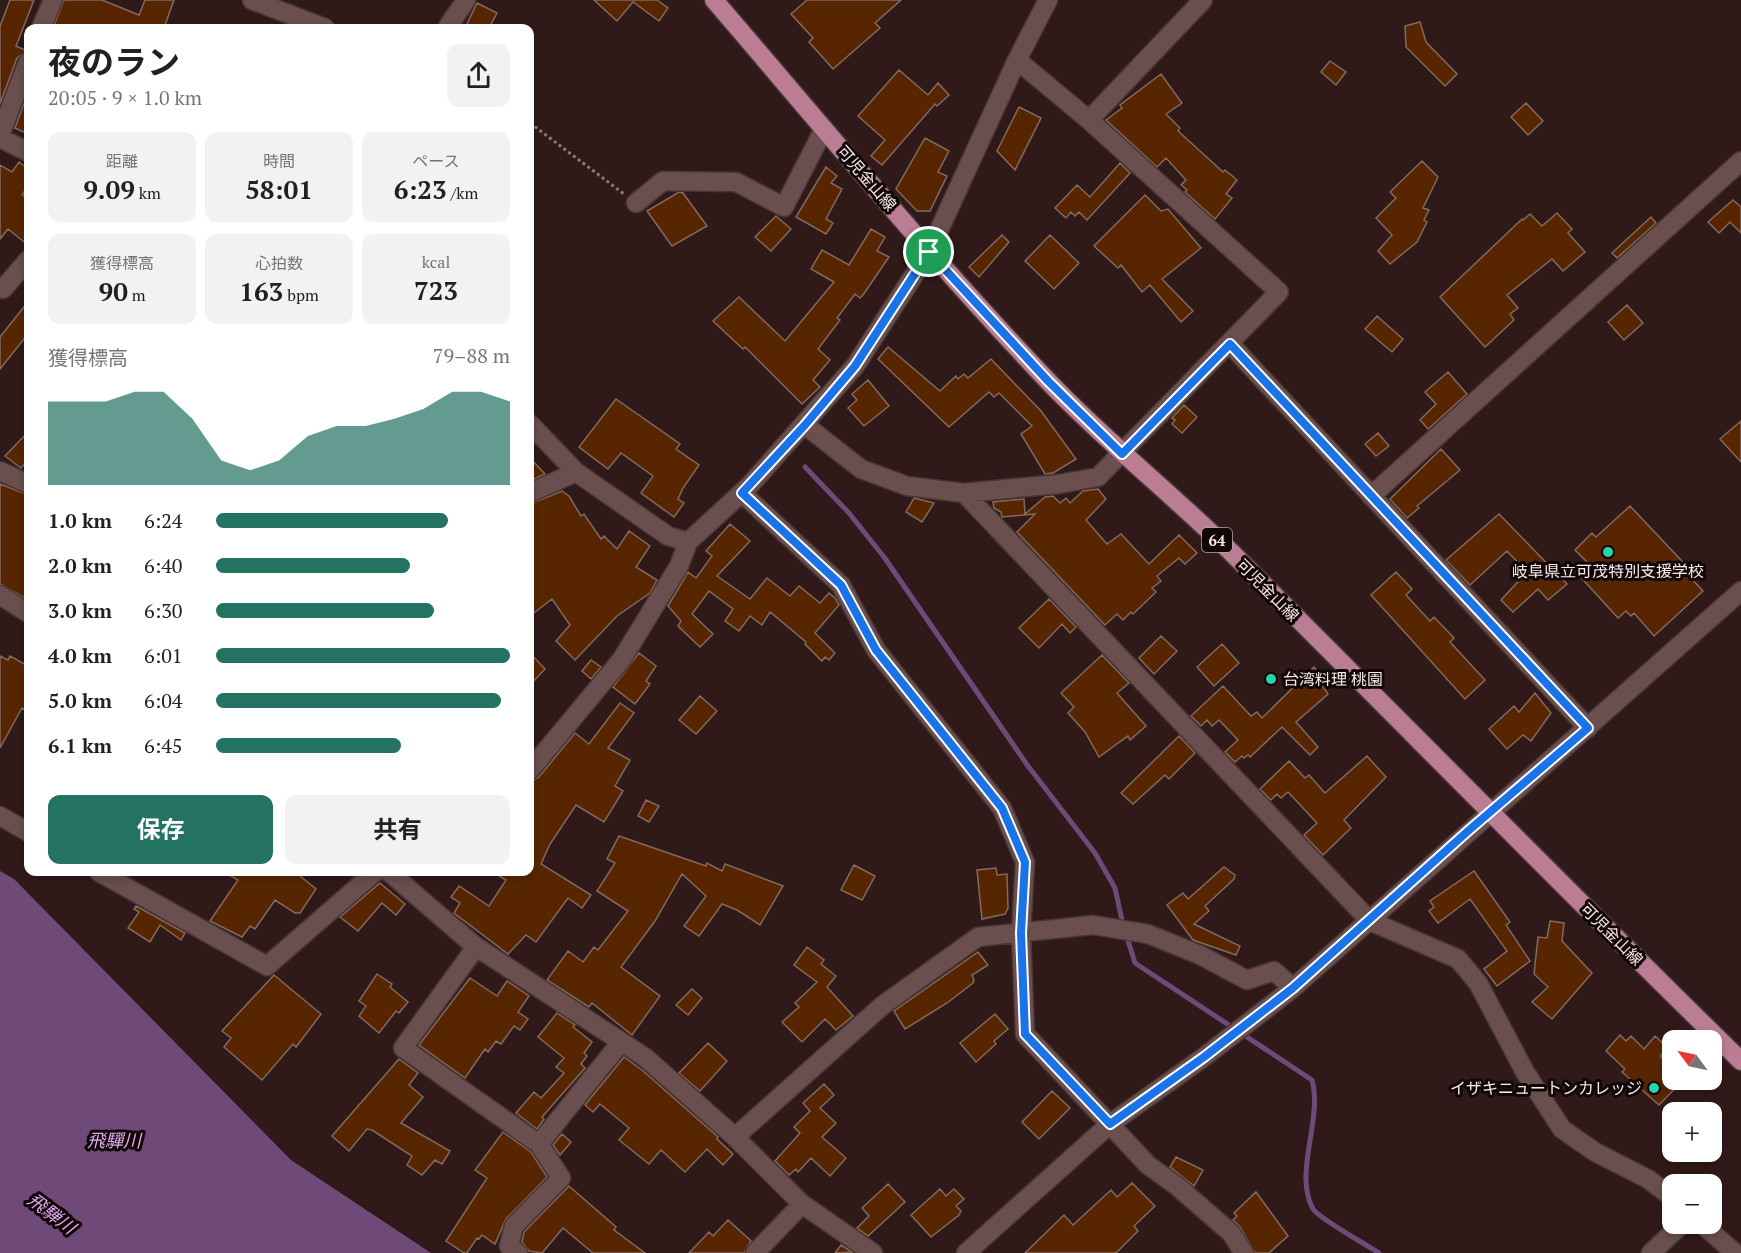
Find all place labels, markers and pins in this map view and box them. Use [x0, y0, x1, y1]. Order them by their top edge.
pin [903, 226, 954, 277]
marker: 岐阜県立可茂特別支援学校 [1601, 545, 1615, 559]
place label: 岐阜県立可茂特別支援学校 [1512, 560, 1704, 582]
place label: 台湾料理 桃園 [1283, 668, 1383, 690]
marker: 台湾料理 桃園 [1264, 672, 1278, 686]
place label: イザキニュートンカレッジ [1450, 1077, 1642, 1099]
marker: イザキニュートンカレッジ [1647, 1081, 1661, 1095]

